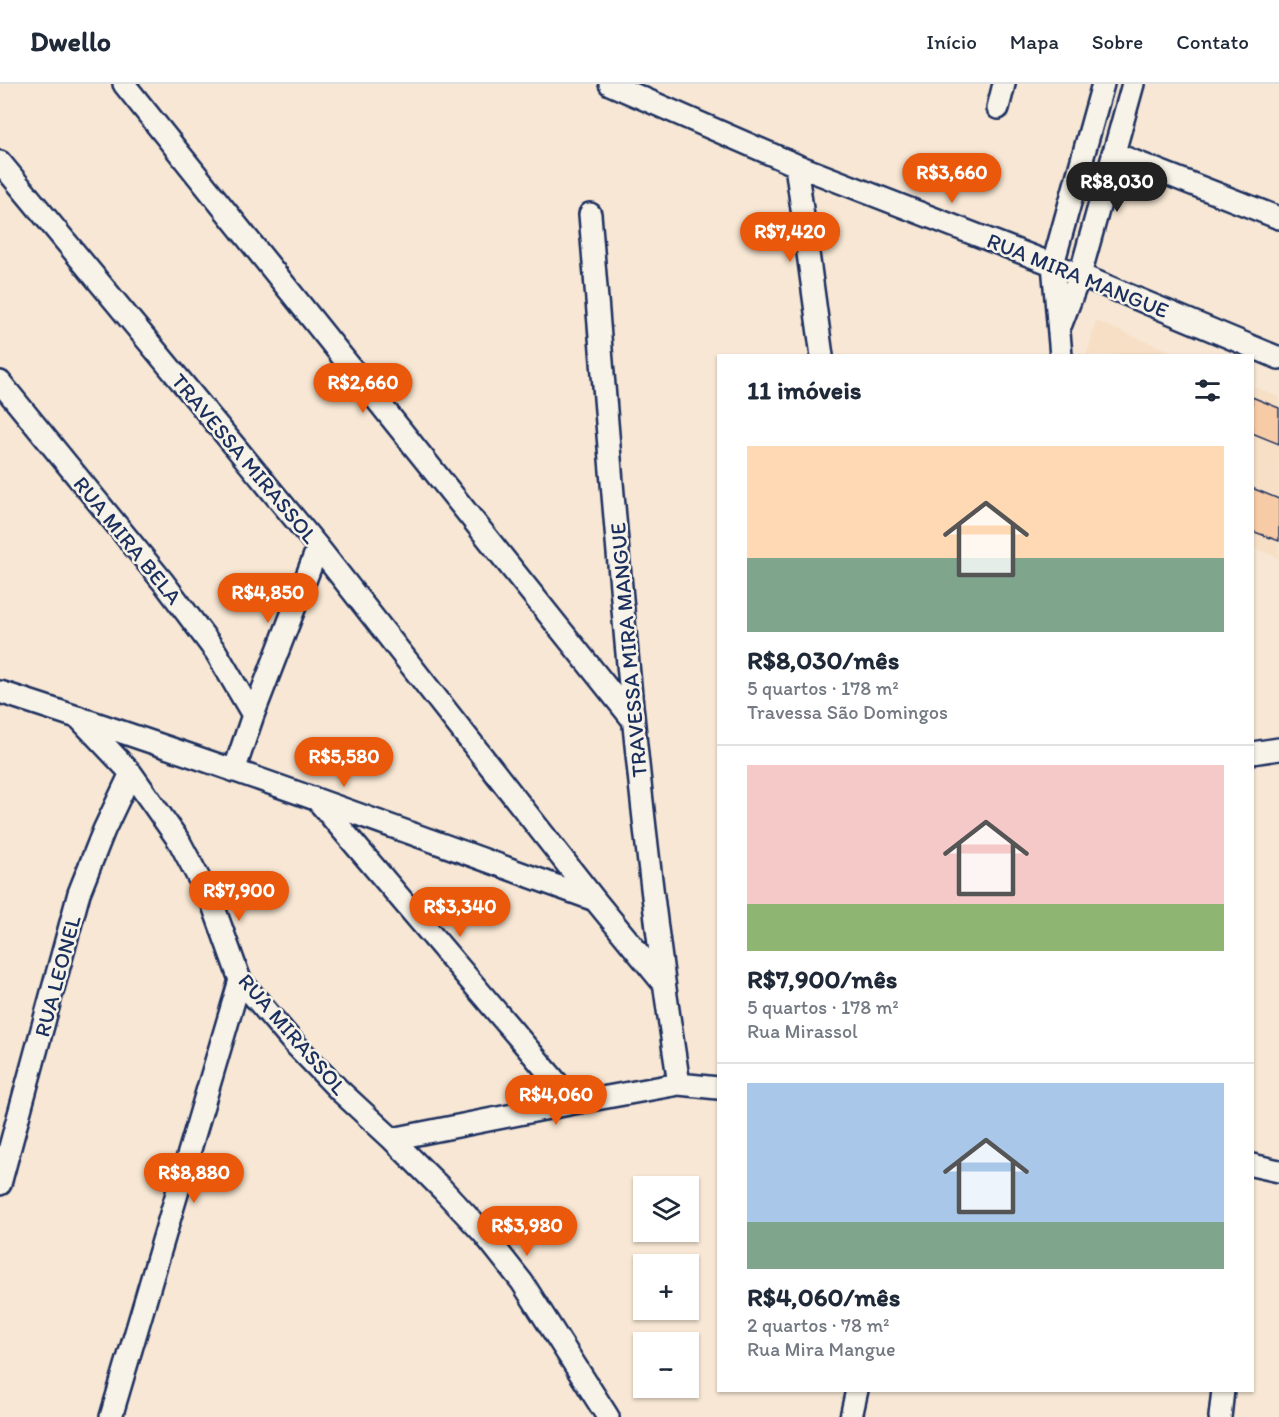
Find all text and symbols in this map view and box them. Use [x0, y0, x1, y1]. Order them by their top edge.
text: Dwello [30, 24, 111, 58]
text: Início [926, 29, 977, 54]
text: Mapa [1010, 29, 1059, 54]
text: Sobre [1092, 29, 1143, 54]
text: Contato [1176, 29, 1249, 54]
pin: R$3,660 [897, 153, 1007, 204]
text: R$3,660 [916, 160, 988, 184]
pin: R$8,030 [1062, 162, 1172, 213]
text: R$8,030 [1080, 169, 1154, 193]
pin: R$7,420 [735, 212, 845, 263]
text: R$7,420 [754, 219, 826, 243]
street label: RUA MIRA MANGUE [983, 227, 1173, 324]
pin: R$2,660 [308, 363, 418, 414]
street label: TRAVESSA MIRASSOL [166, 368, 324, 549]
text: R$2,660 [328, 370, 398, 394]
text: 11 imóveis [747, 374, 862, 406]
icon: filters [1191, 374, 1224, 407]
street label: RUA MIRA BELA [68, 471, 188, 610]
icon: home [932, 485, 1040, 593]
street label: TRAVESSA MIRA MANGUE [604, 521, 653, 778]
pin: R$4,850 [213, 573, 323, 624]
text: R$4,850 [232, 580, 304, 604]
text: R$8,030/mês [747, 644, 899, 676]
text: 5 quartos · 178 m² [747, 676, 899, 700]
text: Travessa São Domingos [747, 700, 948, 724]
pin: R$5,580 [289, 737, 399, 788]
text: R$5,580 [308, 744, 380, 768]
icon: home [932, 804, 1040, 912]
pin: R$7,900 [184, 871, 294, 922]
text: R$7,900 [203, 878, 275, 902]
pin: R$3,340 [405, 887, 515, 938]
text: R$3,340 [423, 894, 497, 918]
street label: RUA LEONEL [28, 913, 87, 1040]
text: R$7,900/mês [747, 963, 897, 995]
street label: RUA MIRASSOL [233, 968, 353, 1101]
text: 5 quartos · 178 m² [747, 995, 899, 1019]
text: Rua Mirassol [747, 1019, 858, 1043]
pin: R$4,060 [501, 1075, 611, 1126]
text: R$4,060 [519, 1082, 593, 1106]
icon: home [932, 1122, 1040, 1230]
pin: R$8,880 [139, 1153, 249, 1204]
text: R$8,880 [158, 1160, 230, 1184]
map controls [633, 1176, 699, 1398]
button: layers [633, 1176, 699, 1242]
pin: R$3,980 [472, 1206, 582, 1257]
text: R$3,980 [491, 1213, 563, 1237]
button: + [633, 1254, 699, 1320]
text: R$4,060/mês [747, 1281, 900, 1313]
text: 2 quartos · 78 m² [747, 1313, 890, 1337]
button: − [633, 1332, 699, 1398]
text: Rua Mira Mangue [747, 1337, 896, 1361]

